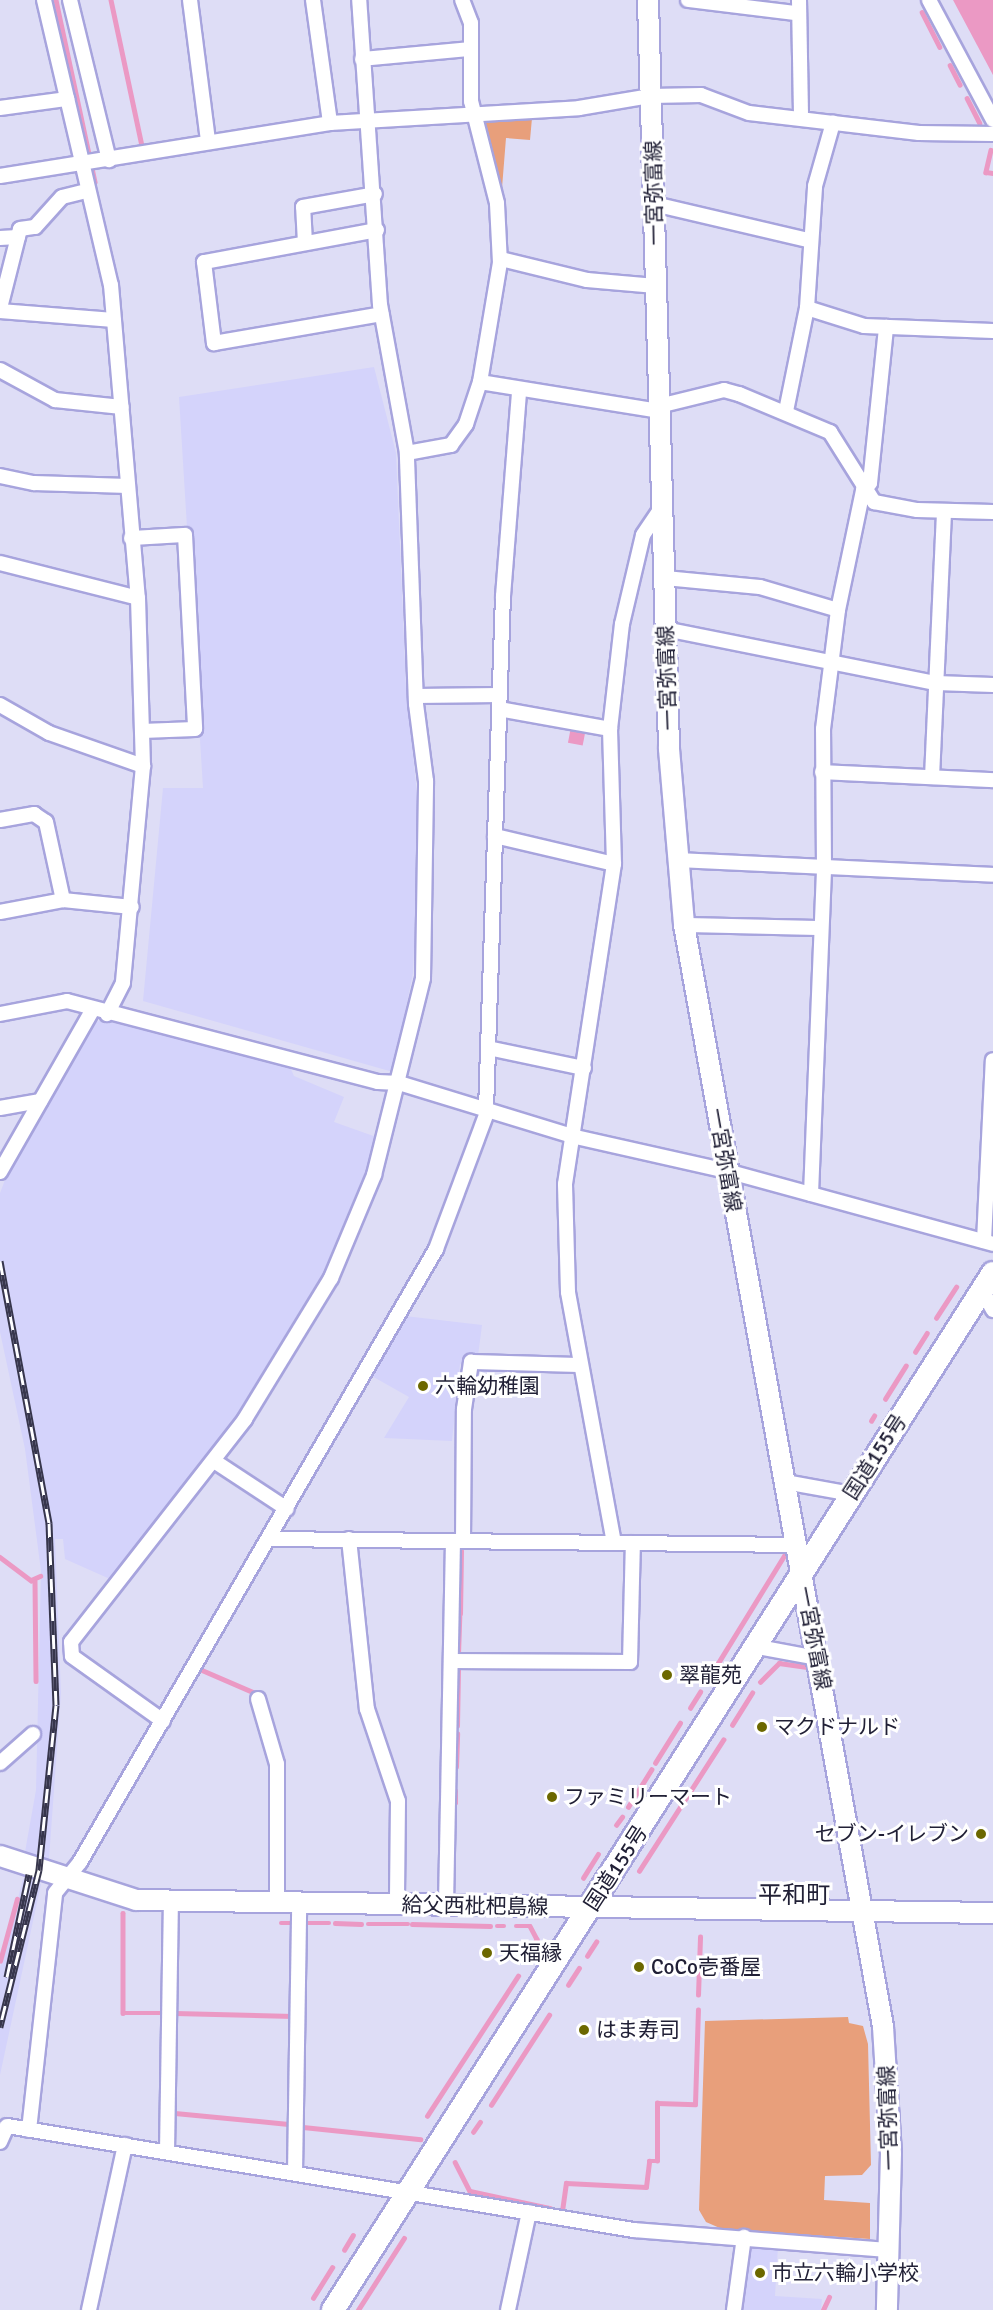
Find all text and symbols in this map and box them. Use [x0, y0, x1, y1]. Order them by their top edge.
street label: 一宮弥富線 [640, 140, 668, 246]
street label: 一宮弥富線 [653, 625, 681, 731]
street label: 一宮弥富線 [703, 1106, 747, 1214]
place label: 六輪幼稚園 [435, 1373, 540, 1399]
marker: 六輪幼稚園 [416, 1379, 430, 1393]
street label: 国道155号 [838, 1409, 912, 1505]
street label: 一宮弥富線 [792, 1584, 836, 1692]
place label: 翠龍苑 [679, 1662, 742, 1688]
marker: 翠龍苑 [660, 1668, 674, 1682]
place label: マクドナルド [774, 1714, 900, 1740]
marker: マクドナルド [755, 1720, 769, 1734]
place label: ファミリーマート [564, 1784, 732, 1810]
marker: ファミリーマート [545, 1790, 559, 1804]
street label: 国道155号 [579, 1820, 653, 1916]
place label: セブン-イレブン [815, 1821, 969, 1847]
marker: セブン-イレブン [974, 1827, 988, 1841]
district label: 平和町 [758, 1882, 830, 1910]
street label: 給父西枇杷島線 [401, 1892, 549, 1920]
place label: 天福縁 [499, 1940, 562, 1966]
marker: 天福縁 [480, 1946, 494, 1960]
place label: CoCo壱番屋 [651, 1954, 761, 1980]
marker: CoCo壱番屋 [632, 1960, 646, 1974]
place label: はま寿司 [596, 2017, 680, 2043]
marker: はま寿司 [577, 2023, 591, 2037]
street label: 一宮弥富線 [874, 2065, 902, 2171]
place label: 市立六輪小学校 [772, 2260, 919, 2286]
marker: 市立六輪小学校 [753, 2266, 767, 2280]

